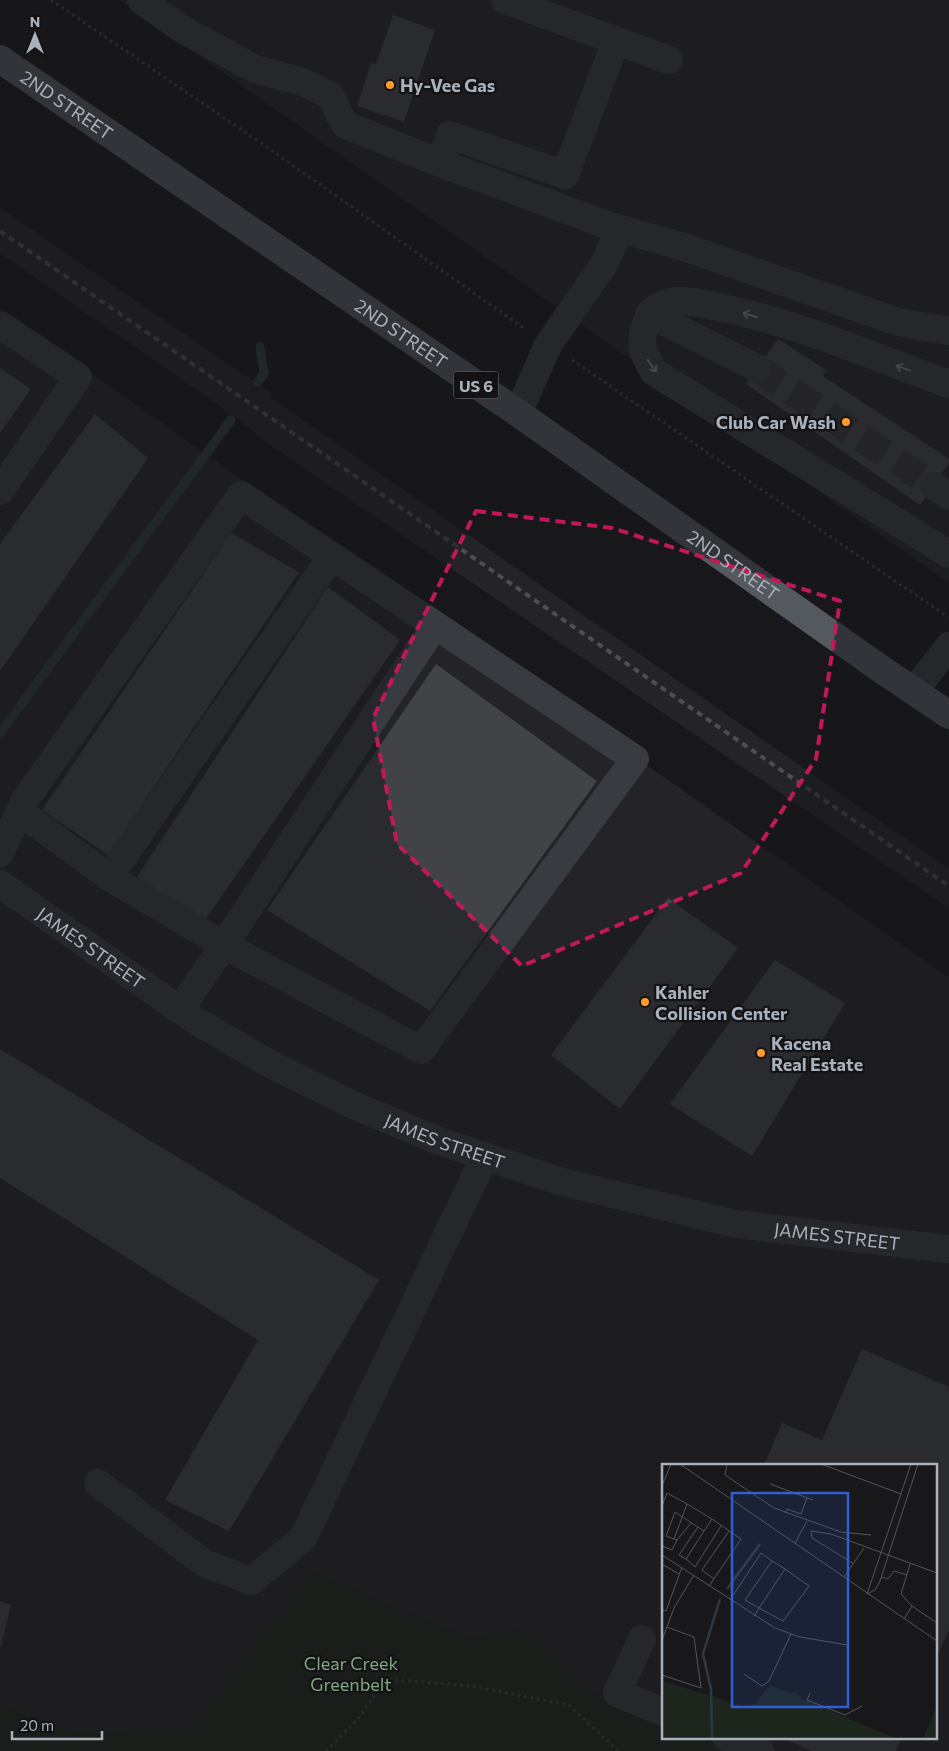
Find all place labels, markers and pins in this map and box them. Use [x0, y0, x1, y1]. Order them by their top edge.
place label: Hy-Vee Gas [400, 74, 495, 96]
marker: Hy-Vee Gas [384, 79, 396, 91]
place label: Club Car Wash [716, 411, 836, 433]
marker: Club Car Wash [840, 416, 852, 428]
place label: Kahler Collision Center [655, 981, 788, 1024]
marker: Kahler Collision Center [639, 996, 651, 1008]
place label: Kacena Real Estate [771, 1032, 863, 1075]
marker: Kacena Real Estate [755, 1047, 767, 1059]

